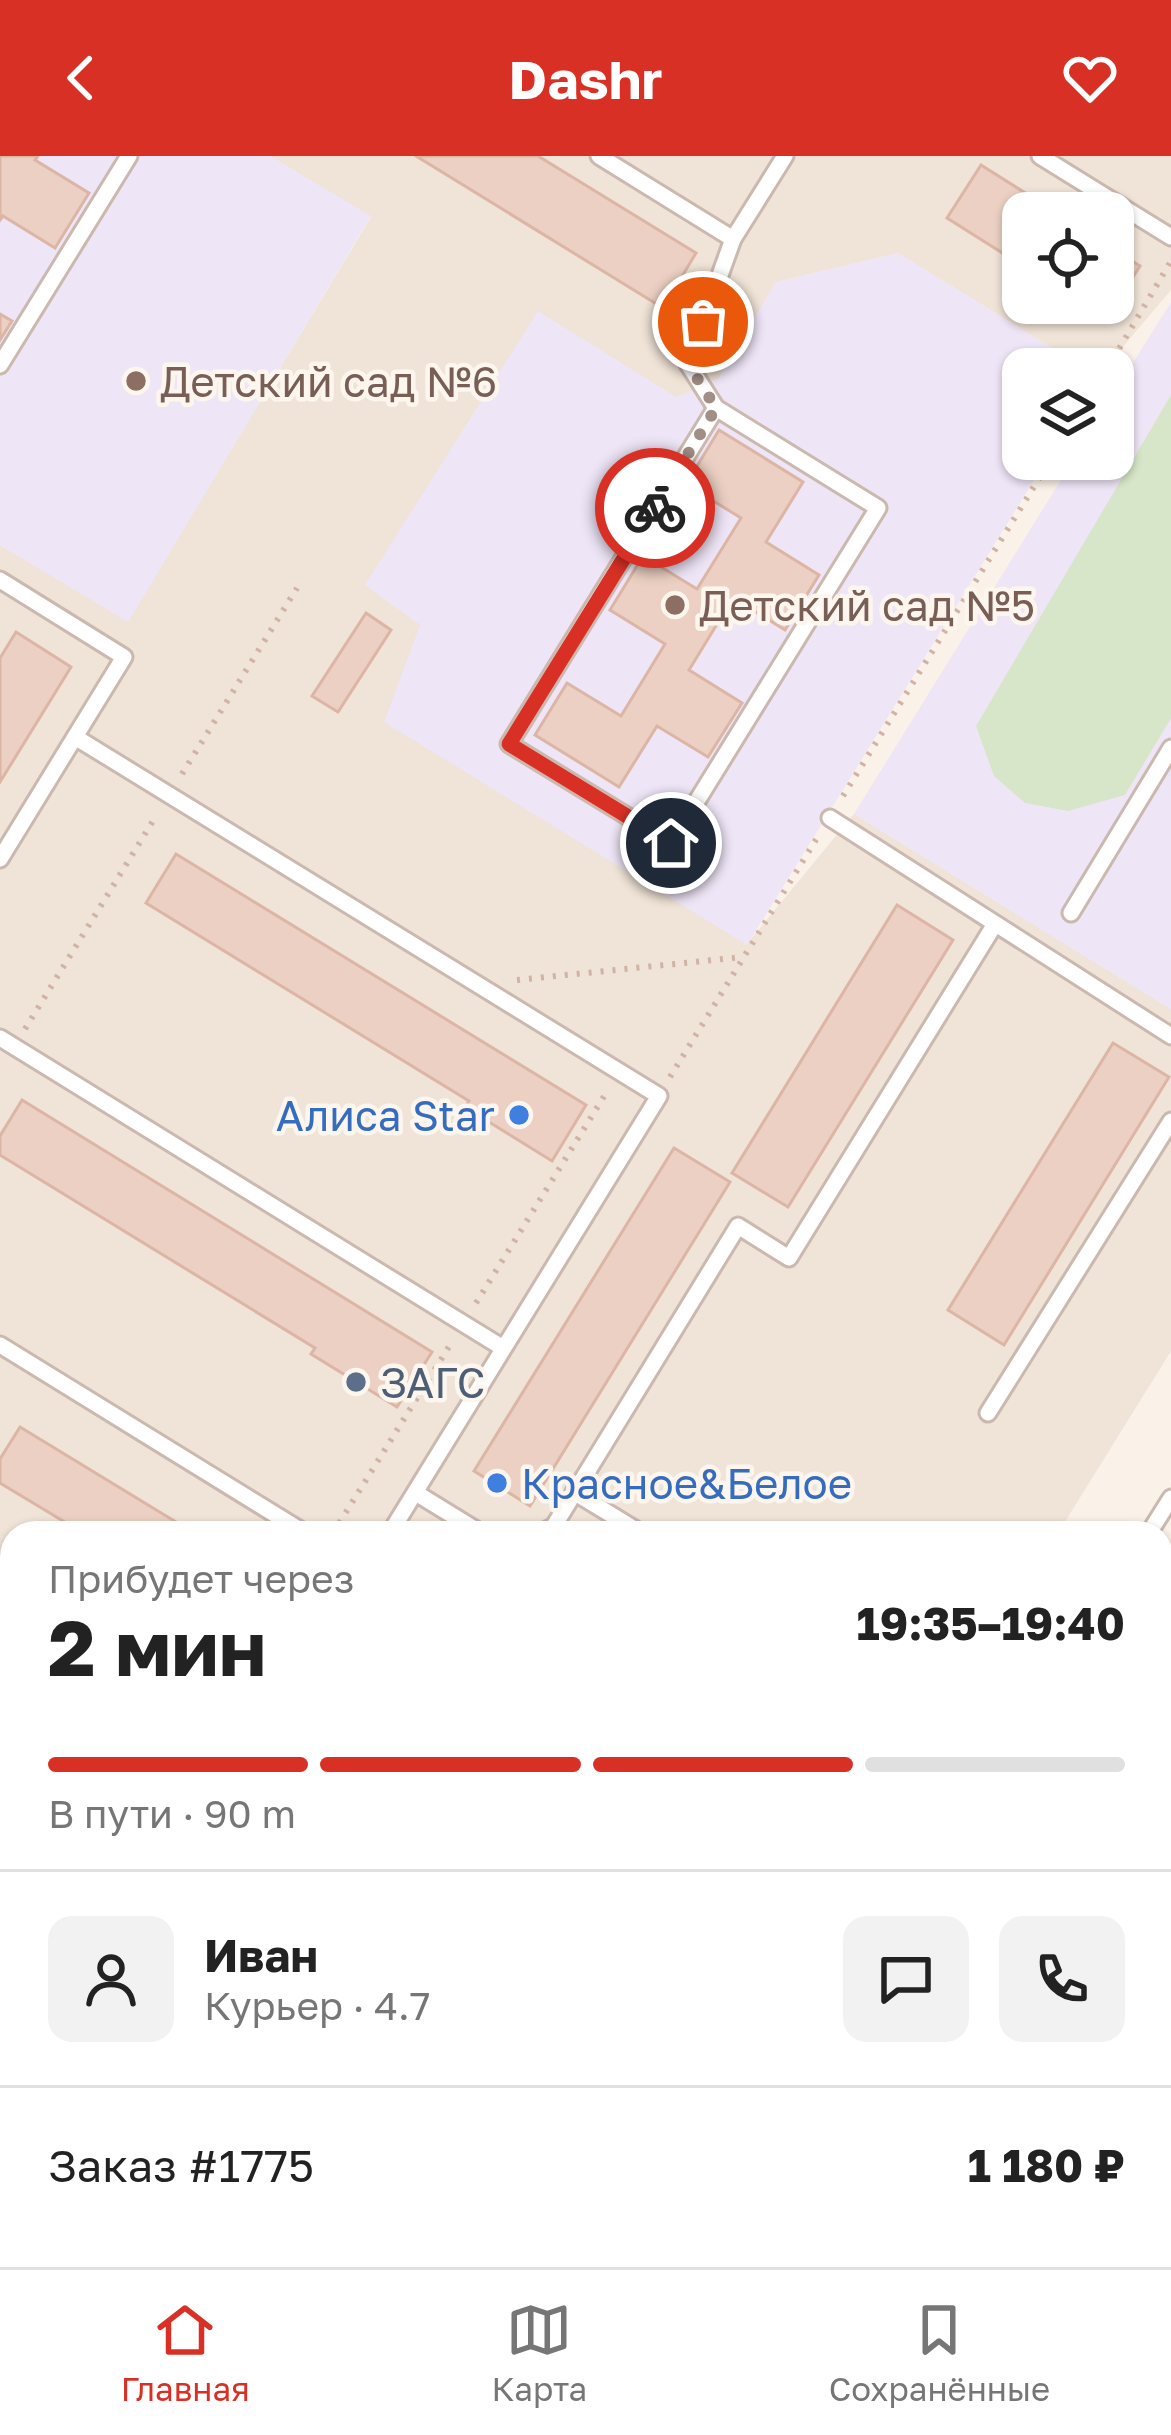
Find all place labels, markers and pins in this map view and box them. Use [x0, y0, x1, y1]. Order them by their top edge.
pin [652, 271, 754, 373]
place label: Детский сад №6 [160, 356, 497, 406]
marker: Детский сад №6 [123, 368, 149, 394]
place label: Детский сад №5 [699, 580, 1035, 630]
marker: Детский сад №5 [662, 592, 688, 618]
pin [620, 792, 722, 894]
place label: Алиса Star [276, 1090, 495, 1140]
marker: Алиса Star [506, 1102, 532, 1128]
place label: ЗАГС [380, 1357, 485, 1407]
marker: ЗАГС [343, 1369, 369, 1395]
place label: Красное&Белое [521, 1458, 852, 1508]
marker: Красное&Белое [484, 1470, 510, 1496]

